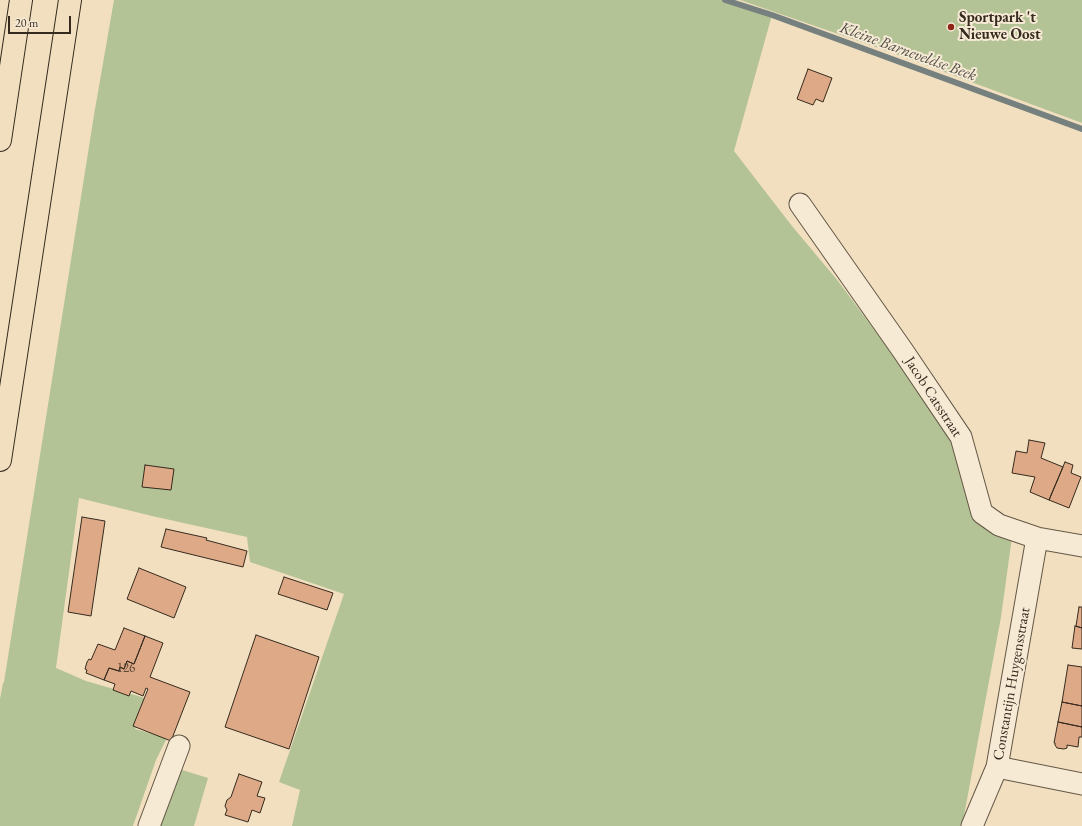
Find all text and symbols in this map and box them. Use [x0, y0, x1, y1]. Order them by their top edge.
scale bar [10, 8, 73, 34]
place label: Sportpark 't Nieuwe Oost [959, 9, 1041, 44]
text: 20 m [15, 15, 38, 31]
water label: Kleine Barneveldse Beek [837, 18, 979, 86]
marker: Sportpark 't Nieuwe Oost [946, 22, 956, 32]
street label: Jacob Catsstraat [900, 353, 966, 441]
street label: Constantijn Huygensstraat [990, 606, 1034, 762]
house number: 126 [117, 660, 135, 676]

